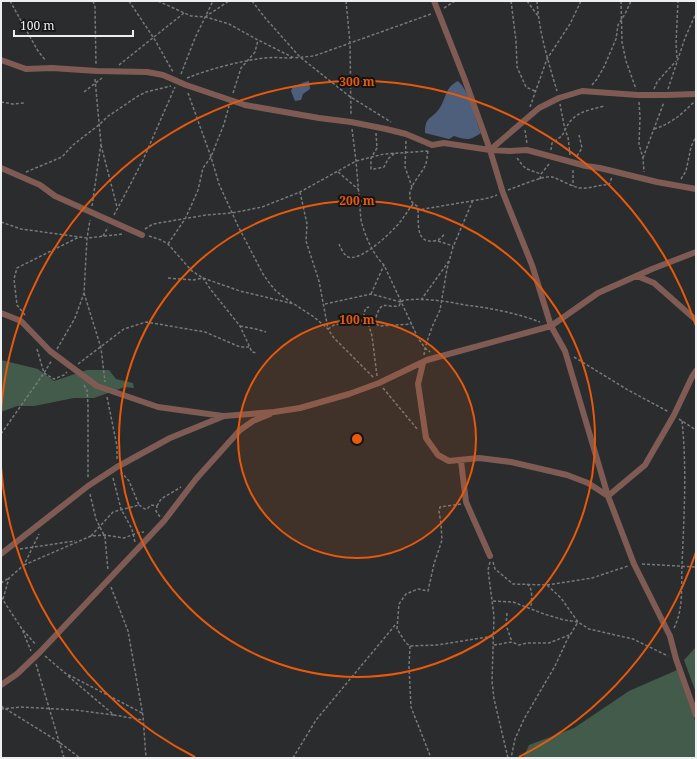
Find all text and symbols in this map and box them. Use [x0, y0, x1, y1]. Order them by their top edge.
scale bar [14, 12, 133, 38]
text: 100 m [20, 17, 55, 34]
text: 300 m [339, 73, 375, 90]
text: 200 m [339, 192, 375, 209]
text: 100 m [339, 311, 375, 328]
centre of rings [350, 432, 364, 446]

